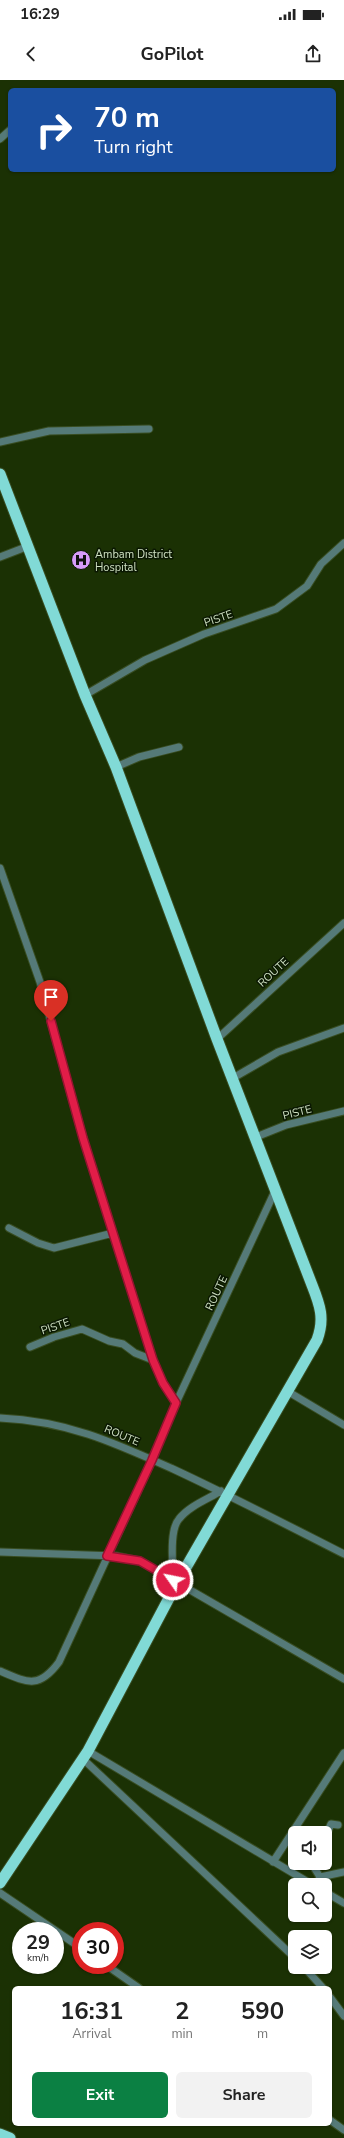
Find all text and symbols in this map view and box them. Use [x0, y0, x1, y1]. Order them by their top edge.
text: 16:29 [20, 4, 60, 24]
text: GoPilot [141, 42, 203, 66]
icon: back [20, 43, 42, 65]
icon: share [302, 43, 324, 65]
text: 70 m [94, 99, 160, 137]
icon: right [28, 104, 80, 156]
text: Turn right [94, 135, 173, 159]
place label: Ambam District Hospital [95, 547, 172, 575]
hospital icon: Ambam District Hospital [70, 549, 92, 571]
street label: PISTE [202, 607, 235, 630]
street label: ROUTE [255, 954, 292, 990]
pin [34, 980, 68, 1021]
icon: arrive [40, 986, 62, 1008]
street label: PISTE [281, 1102, 313, 1123]
street label: ROUTE [202, 1273, 231, 1313]
street label: PISTE [39, 1315, 72, 1338]
street label: ROUTE [102, 1421, 142, 1450]
position arrow [152, 1559, 194, 1601]
map controls [288, 1826, 332, 1974]
button: sound [288, 1826, 332, 1870]
button: search [288, 1878, 332, 1922]
speed limit sign: 30 [72, 1922, 124, 1974]
text: 29 [26, 1929, 50, 1956]
button: layers [288, 1930, 332, 1974]
text: km/h [27, 1951, 49, 1965]
text: 16:31 [60, 1995, 123, 2027]
text: 2 [175, 1995, 189, 2027]
text: 590 [241, 1995, 284, 2027]
text: Arrival [72, 2025, 111, 2043]
text: min [171, 2025, 193, 2043]
text: m [257, 2025, 268, 2043]
button: Exit [32, 2072, 168, 2118]
button: Share [176, 2072, 312, 2118]

